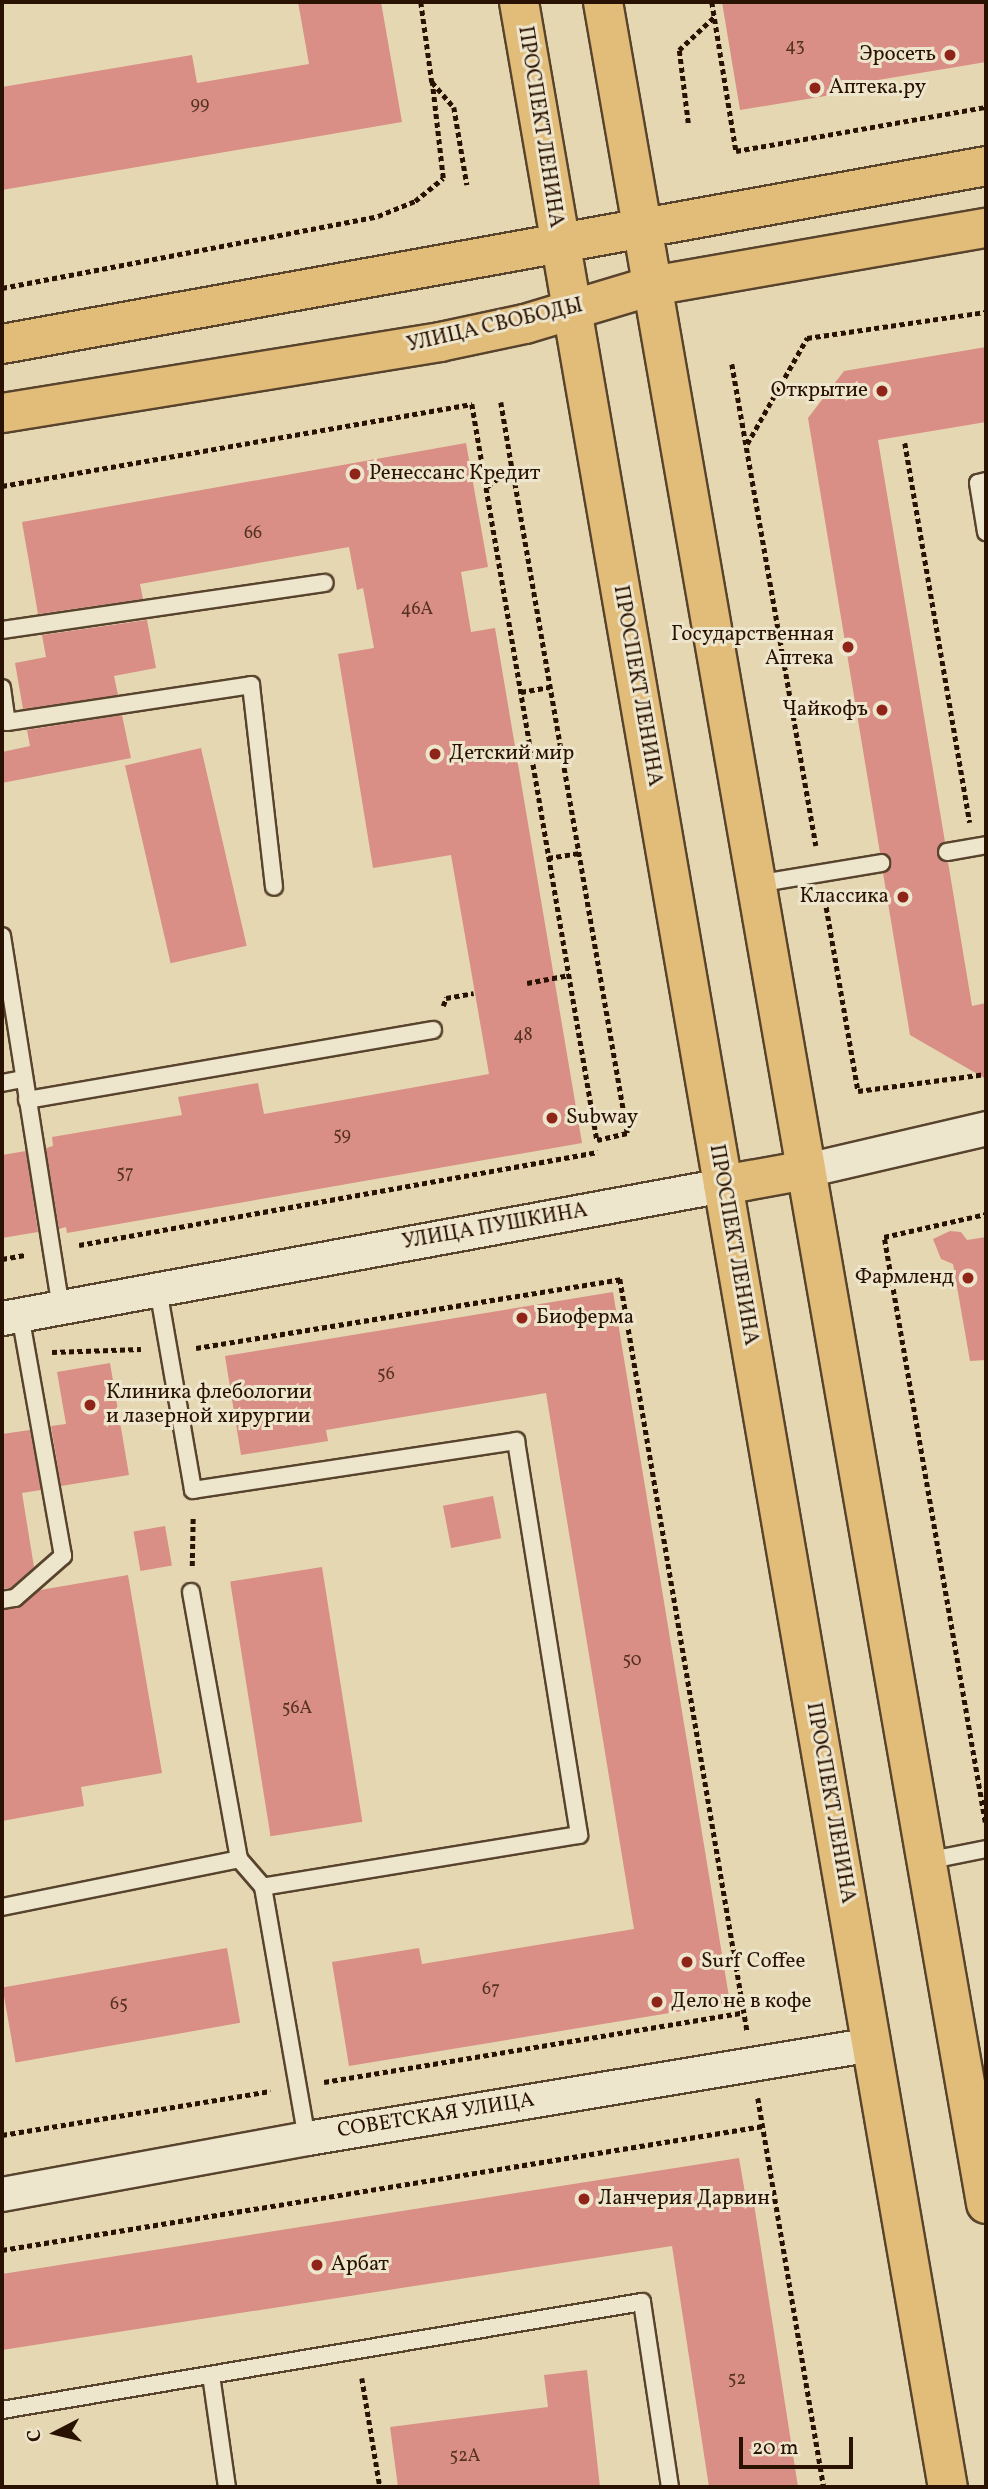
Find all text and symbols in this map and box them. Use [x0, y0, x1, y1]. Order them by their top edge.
street label: ПРОСПЕКТ ЛЕНИНА [512, 24, 568, 230]
house number: 43 [785, 36, 805, 58]
place label: Эросеть [860, 42, 936, 68]
marker: Эросеть [942, 47, 958, 63]
place label: Аптека.ру [829, 75, 926, 101]
marker: Аптека.ру [807, 80, 823, 96]
house number: 99 [191, 94, 209, 116]
street label: УЛИЦА СВОБОДЫ [405, 293, 585, 359]
place label: Открытие [771, 378, 868, 404]
marker: Открытие [874, 383, 890, 399]
place label: Ренессанс Кредит [369, 461, 540, 487]
marker: Ренессанс Кредит [347, 466, 363, 482]
house number: 66 [244, 523, 262, 545]
street label: ПРОСПЕКТ ЛЕНИНА [607, 583, 667, 789]
house number: 46А [401, 599, 433, 621]
place label: Государственная Аптека [671, 622, 834, 672]
marker: Государственная Аптека [840, 639, 856, 655]
place label: Чайкофъ [782, 697, 868, 723]
marker: Чайкофъ [874, 702, 890, 718]
place label: Детский мир [449, 741, 574, 767]
marker: Детский мир [427, 746, 443, 762]
place label: Классика [800, 884, 889, 910]
marker: Классика [895, 889, 911, 905]
house number: 48 [513, 1025, 533, 1047]
place label: Subway [566, 1105, 638, 1131]
marker: Subway [544, 1110, 560, 1126]
house number: 59 [333, 1125, 351, 1147]
street label: ПРОСПЕКТ ЛЕНИНА [703, 1142, 763, 1348]
house number: 57 [116, 1163, 134, 1185]
street label: УЛИЦА ПУШКИНА [400, 1198, 590, 1256]
place label: Фармленд [855, 1265, 954, 1291]
marker: Фармленд [960, 1270, 976, 1286]
place label: Биоферма [536, 1305, 634, 1331]
marker: Биоферма [514, 1310, 530, 1326]
house number: 56 [377, 1364, 395, 1386]
place label: Клиника флебологии и лазерной хирургии [106, 1380, 312, 1430]
marker: Клиника флебологии и лазерной хирургии [80, 1395, 100, 1415]
house number: 50 [622, 1650, 642, 1672]
house number: 56А [282, 1698, 312, 1720]
street label: ПРОСПЕКТ ЛЕНИНА [800, 1700, 860, 1906]
place label: Surf Coffee [701, 1949, 803, 1975]
marker: Surf Coffee [679, 1954, 695, 1970]
house number: 67 [482, 1979, 500, 2001]
place label: Дело не в кофе [671, 1989, 812, 2015]
house number: 65 [110, 1994, 128, 2016]
marker: Дело не в кофе [649, 1994, 665, 2010]
street label: СОВЕТСКАЯ УЛИЦА [336, 2088, 536, 2144]
place label: Ланчерия Дарвин [598, 2186, 770, 2212]
marker: Ланчерия Дарвин [576, 2191, 592, 2207]
place label: Арбат [331, 2252, 389, 2278]
marker: Арбат [309, 2257, 325, 2273]
house number: 52 [728, 2369, 746, 2391]
north arrow [21, 2398, 91, 2468]
scale bar [743, 2422, 857, 2466]
text: С [22, 2428, 49, 2443]
text: 20 m [752, 2434, 798, 2463]
house number: 52А [450, 2446, 480, 2468]

